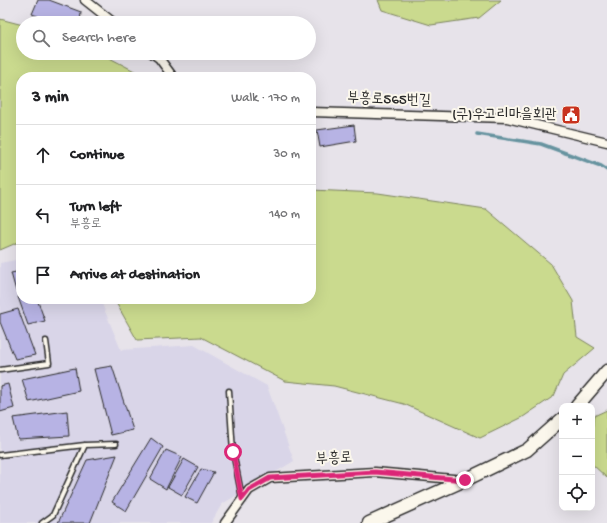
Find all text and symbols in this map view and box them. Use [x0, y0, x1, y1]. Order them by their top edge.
search box [16, 16, 316, 60]
icon: search [30, 27, 52, 49]
text: Search here [62, 29, 136, 47]
text: 3 min [32, 88, 69, 108]
street label: 부흥로565번길 [347, 90, 431, 110]
text: Walk · 170 m [231, 91, 300, 106]
public building icon: (구)우고리마을회관 [560, 104, 582, 126]
place label: (구)우고리마을회관 [452, 106, 557, 124]
icon: ahead [32, 144, 54, 166]
text: Continue [70, 146, 124, 164]
text: 30 m [274, 147, 300, 162]
text: Turn left [70, 198, 121, 216]
icon: left [32, 204, 54, 226]
text: 140 m [269, 207, 300, 222]
text: 부흥로 [70, 217, 101, 232]
icon: arrive [32, 264, 54, 286]
text: Arrive at destination [70, 266, 200, 284]
map controls [559, 403, 595, 511]
button: + [559, 403, 595, 439]
button: − [559, 439, 595, 475]
route start [224, 443, 242, 461]
street label: 부흥로 [315, 449, 353, 469]
route end [456, 471, 474, 489]
button: locate [559, 475, 595, 511]

